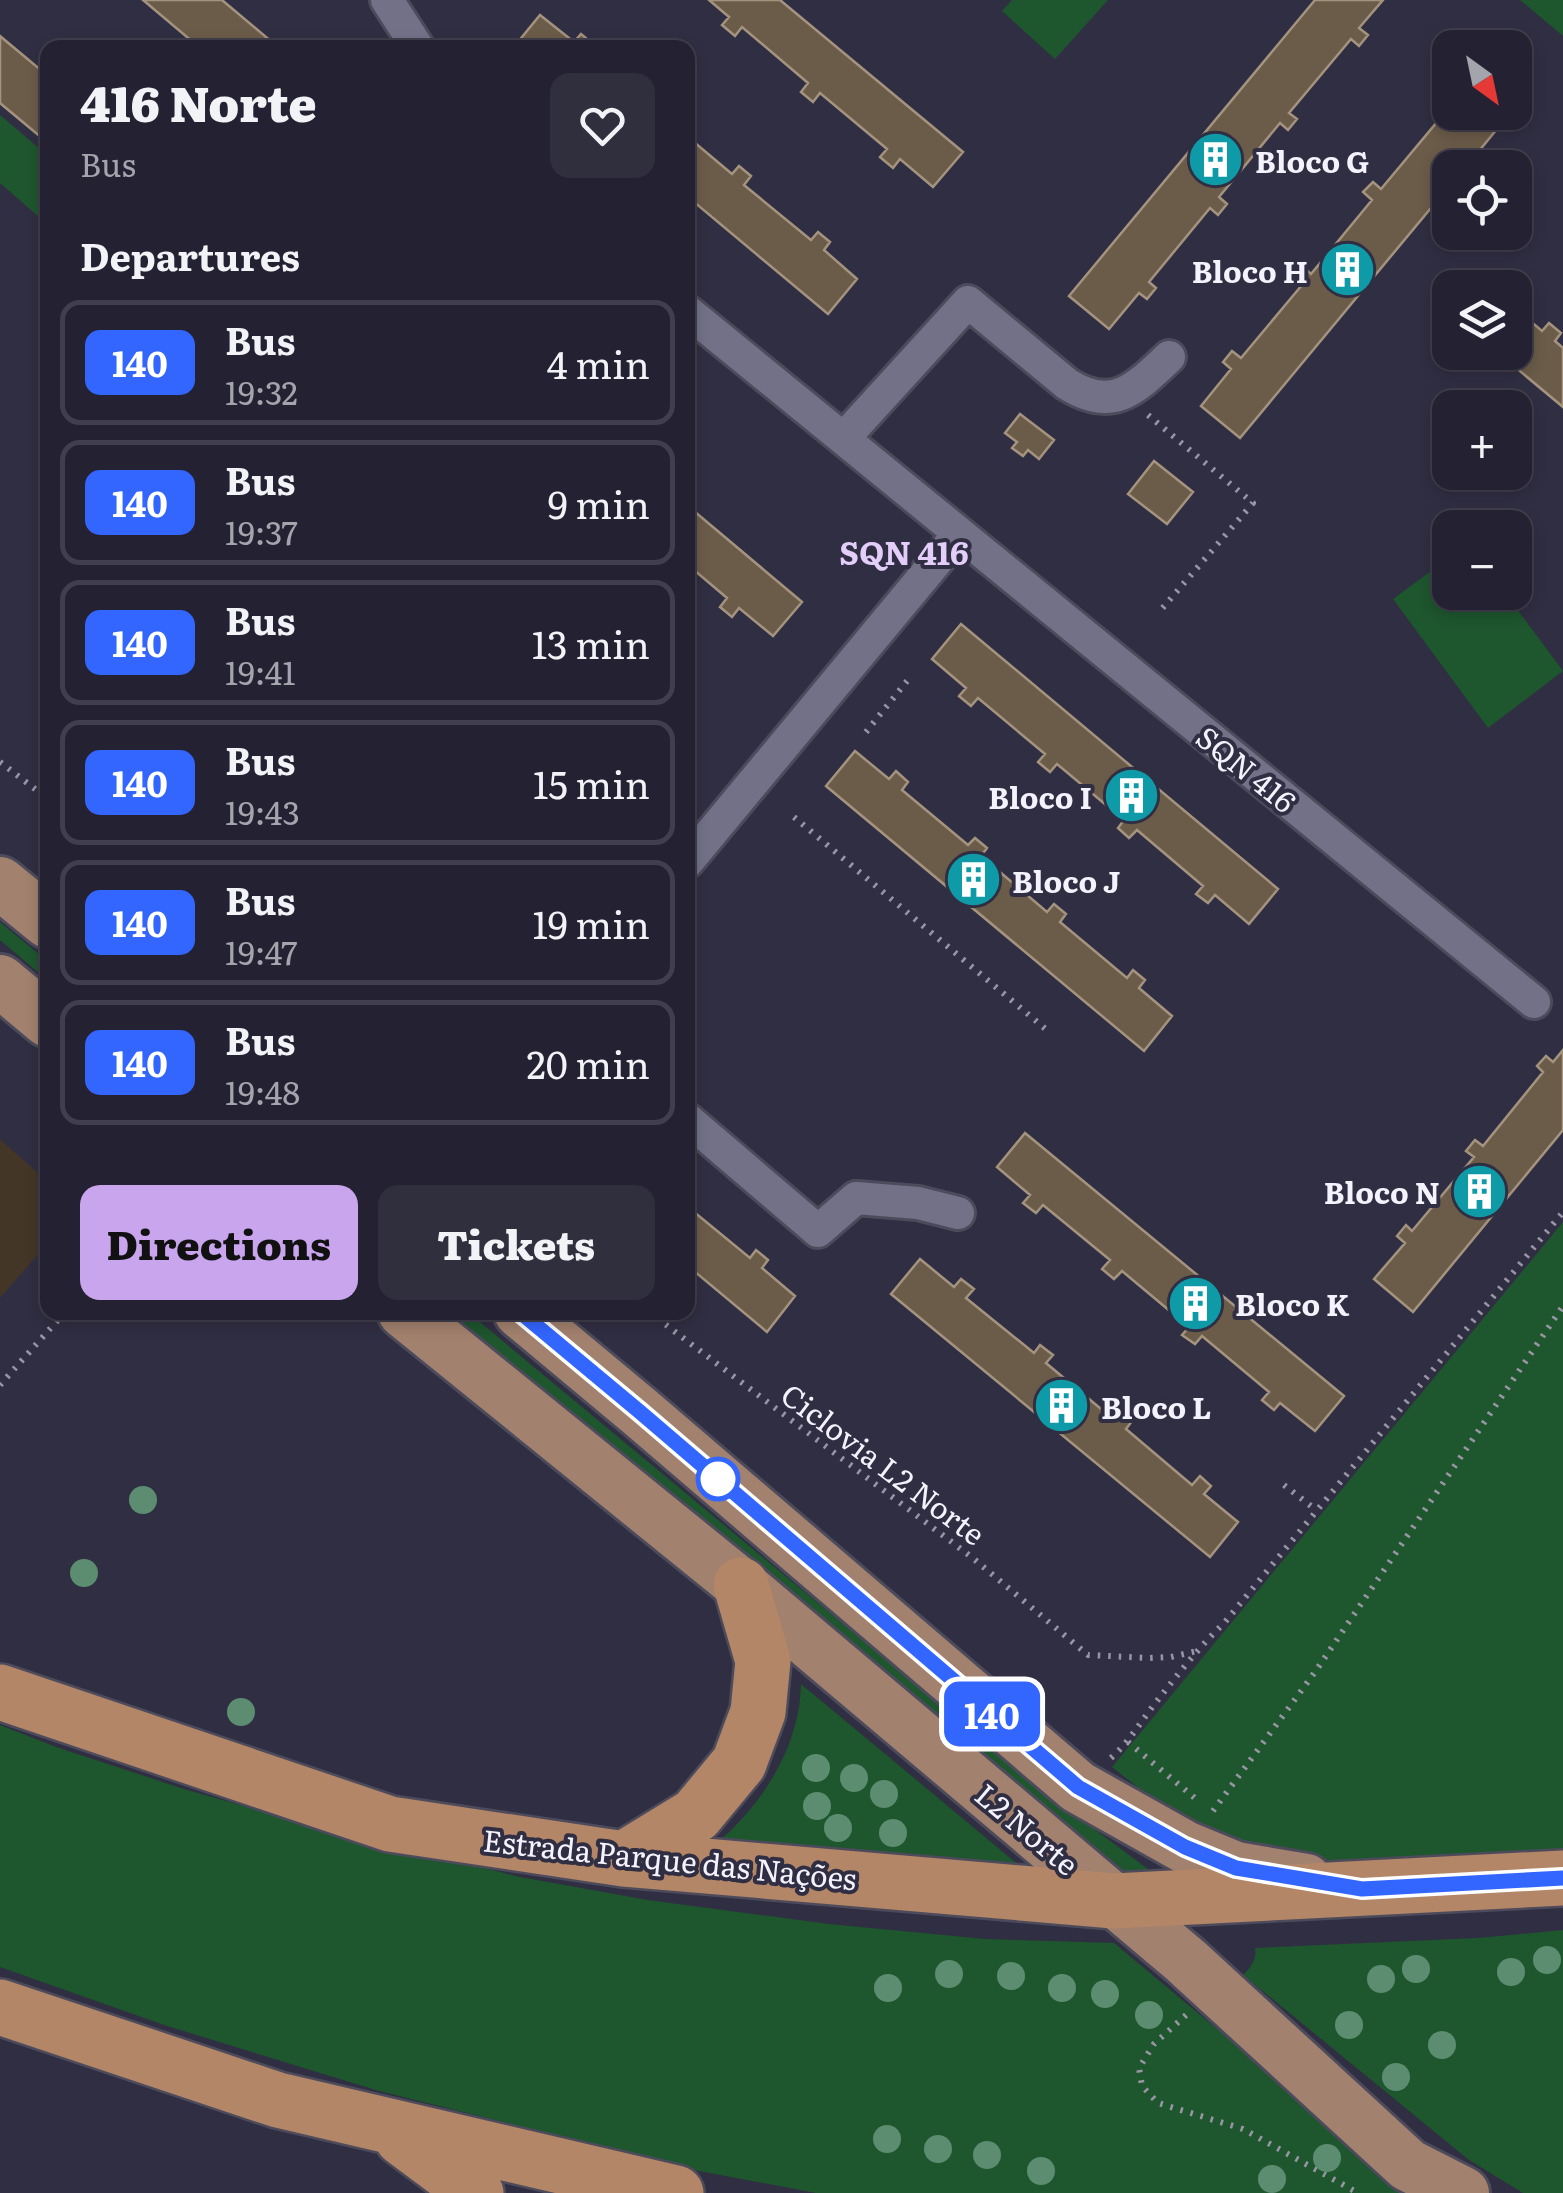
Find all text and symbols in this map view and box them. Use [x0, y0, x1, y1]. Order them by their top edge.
north arrow [1432, 30, 1532, 130]
map controls [1432, 30, 1532, 610]
text: 416 Norte [80, 66, 317, 137]
button: heart [550, 73, 655, 178]
building icon: Bloco G [1186, 130, 1246, 190]
place label: Bloco G [1255, 138, 1369, 182]
text: Bus [80, 139, 136, 187]
button: locate [1432, 150, 1532, 250]
text: Departures [80, 226, 300, 283]
building icon: Bloco H [1317, 240, 1377, 300]
place label: Bloco H [1192, 248, 1308, 292]
button: layers [1432, 270, 1532, 370]
text: Bus [225, 310, 296, 367]
text: 4 min [547, 334, 650, 391]
text: 140 [112, 336, 168, 388]
text: 19:32 [225, 367, 298, 415]
button: + [1432, 390, 1532, 490]
text: Bus [225, 450, 296, 507]
text: 9 min [548, 474, 650, 531]
text: 140 [112, 476, 168, 528]
text: 19:37 [225, 507, 298, 555]
button: − [1432, 510, 1532, 610]
district label: SQN 416 [839, 527, 969, 575]
text: Bus [225, 590, 296, 647]
text: 13 min [532, 614, 650, 671]
text: 140 [112, 616, 168, 668]
text: 19:41 [225, 647, 295, 695]
street label: SQN 416 [1188, 714, 1306, 822]
text: Bus [225, 730, 296, 787]
text: 15 min [533, 754, 650, 811]
text: 140 [112, 756, 168, 808]
building icon: Bloco I [1101, 766, 1161, 826]
place label: Bloco I [988, 774, 1092, 818]
text: 19:43 [225, 787, 300, 835]
building icon: Bloco J [943, 850, 1003, 910]
place label: Bloco J [1012, 858, 1120, 902]
text: Bus [225, 870, 296, 927]
text: 19 min [532, 894, 650, 951]
text: 140 [112, 896, 168, 948]
text: 19:47 [225, 927, 298, 975]
text: Bus [225, 1010, 296, 1067]
text: 20 min [526, 1034, 650, 1091]
text: 140 [112, 1036, 168, 1088]
text: 19:48 [225, 1067, 300, 1115]
building icon: Bloco N [1449, 1161, 1509, 1221]
place label: Bloco N [1324, 1169, 1440, 1213]
button: Directions [80, 1185, 358, 1300]
button: Tickets [378, 1185, 655, 1300]
building icon: Bloco K [1166, 1273, 1226, 1333]
place label: Bloco K [1235, 1281, 1350, 1325]
street label: Ciclovia L2 Norte [773, 1372, 995, 1554]
building icon: Bloco L [1032, 1376, 1092, 1436]
place label: Bloco L [1101, 1384, 1212, 1428]
unlabelled marker [697, 1458, 739, 1500]
line badge: 140 [934, 1682, 1050, 1746]
text: 140 [964, 1688, 1020, 1740]
street label: L2 Norte [967, 1772, 1089, 1884]
street label: Estrada Parque das Nações [481, 1817, 859, 1899]

